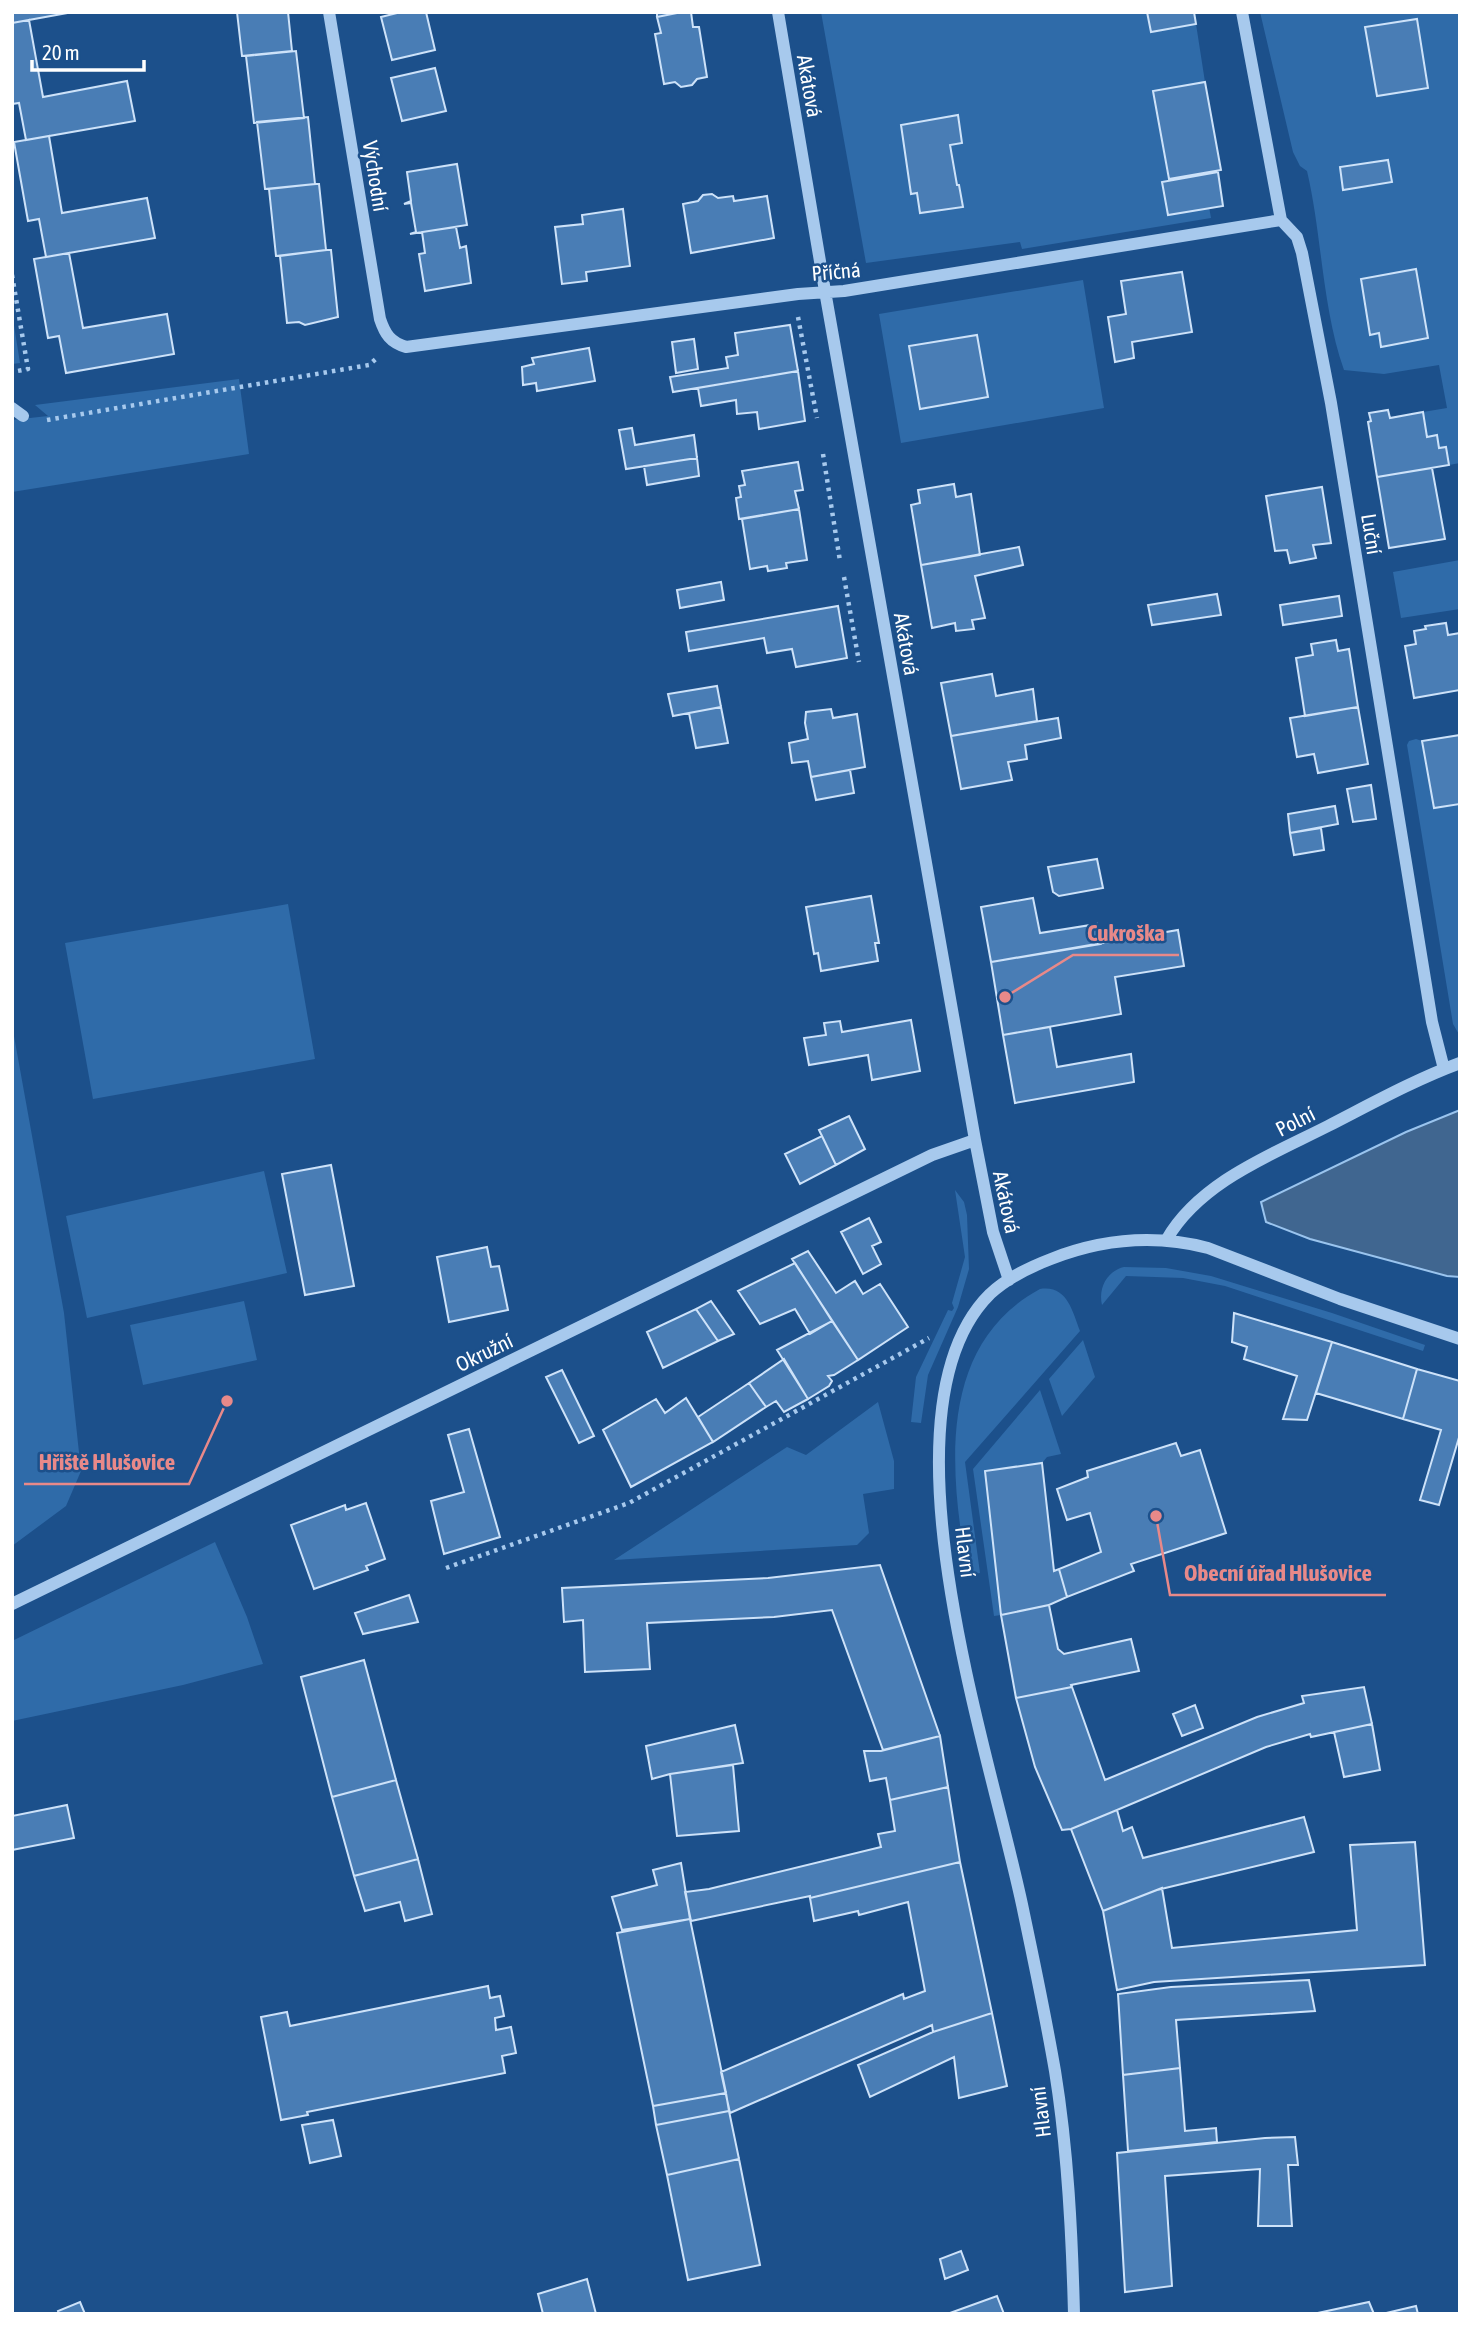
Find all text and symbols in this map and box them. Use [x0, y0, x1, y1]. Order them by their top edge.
scale bar [32, 28, 144, 72]
text: 20 m [42, 40, 80, 64]
street label: Akátová [793, 53, 827, 119]
street label: Východní [359, 139, 393, 213]
street label: Příčná [811, 257, 861, 285]
street label: Luční [1357, 512, 1387, 556]
street label: Akátová [890, 611, 924, 677]
callout: Cukroška [1073, 911, 1179, 955]
text: Cukroška [1087, 920, 1165, 946]
street label: Polní [1271, 1101, 1319, 1141]
street label: Akátová [989, 1169, 1025, 1235]
street label: Okružní [452, 1328, 517, 1376]
callout: Hřiště Hlušovice [24, 1440, 189, 1484]
text: Hřiště Hlušovice [39, 1449, 175, 1475]
street label: Hlavní [951, 1525, 981, 1579]
callout: Obecní úřad Hlušovice [1170, 1551, 1386, 1595]
text: Obecní úřad Hlušovice [1184, 1560, 1372, 1586]
street label: Hlavní [1025, 2085, 1055, 2139]

